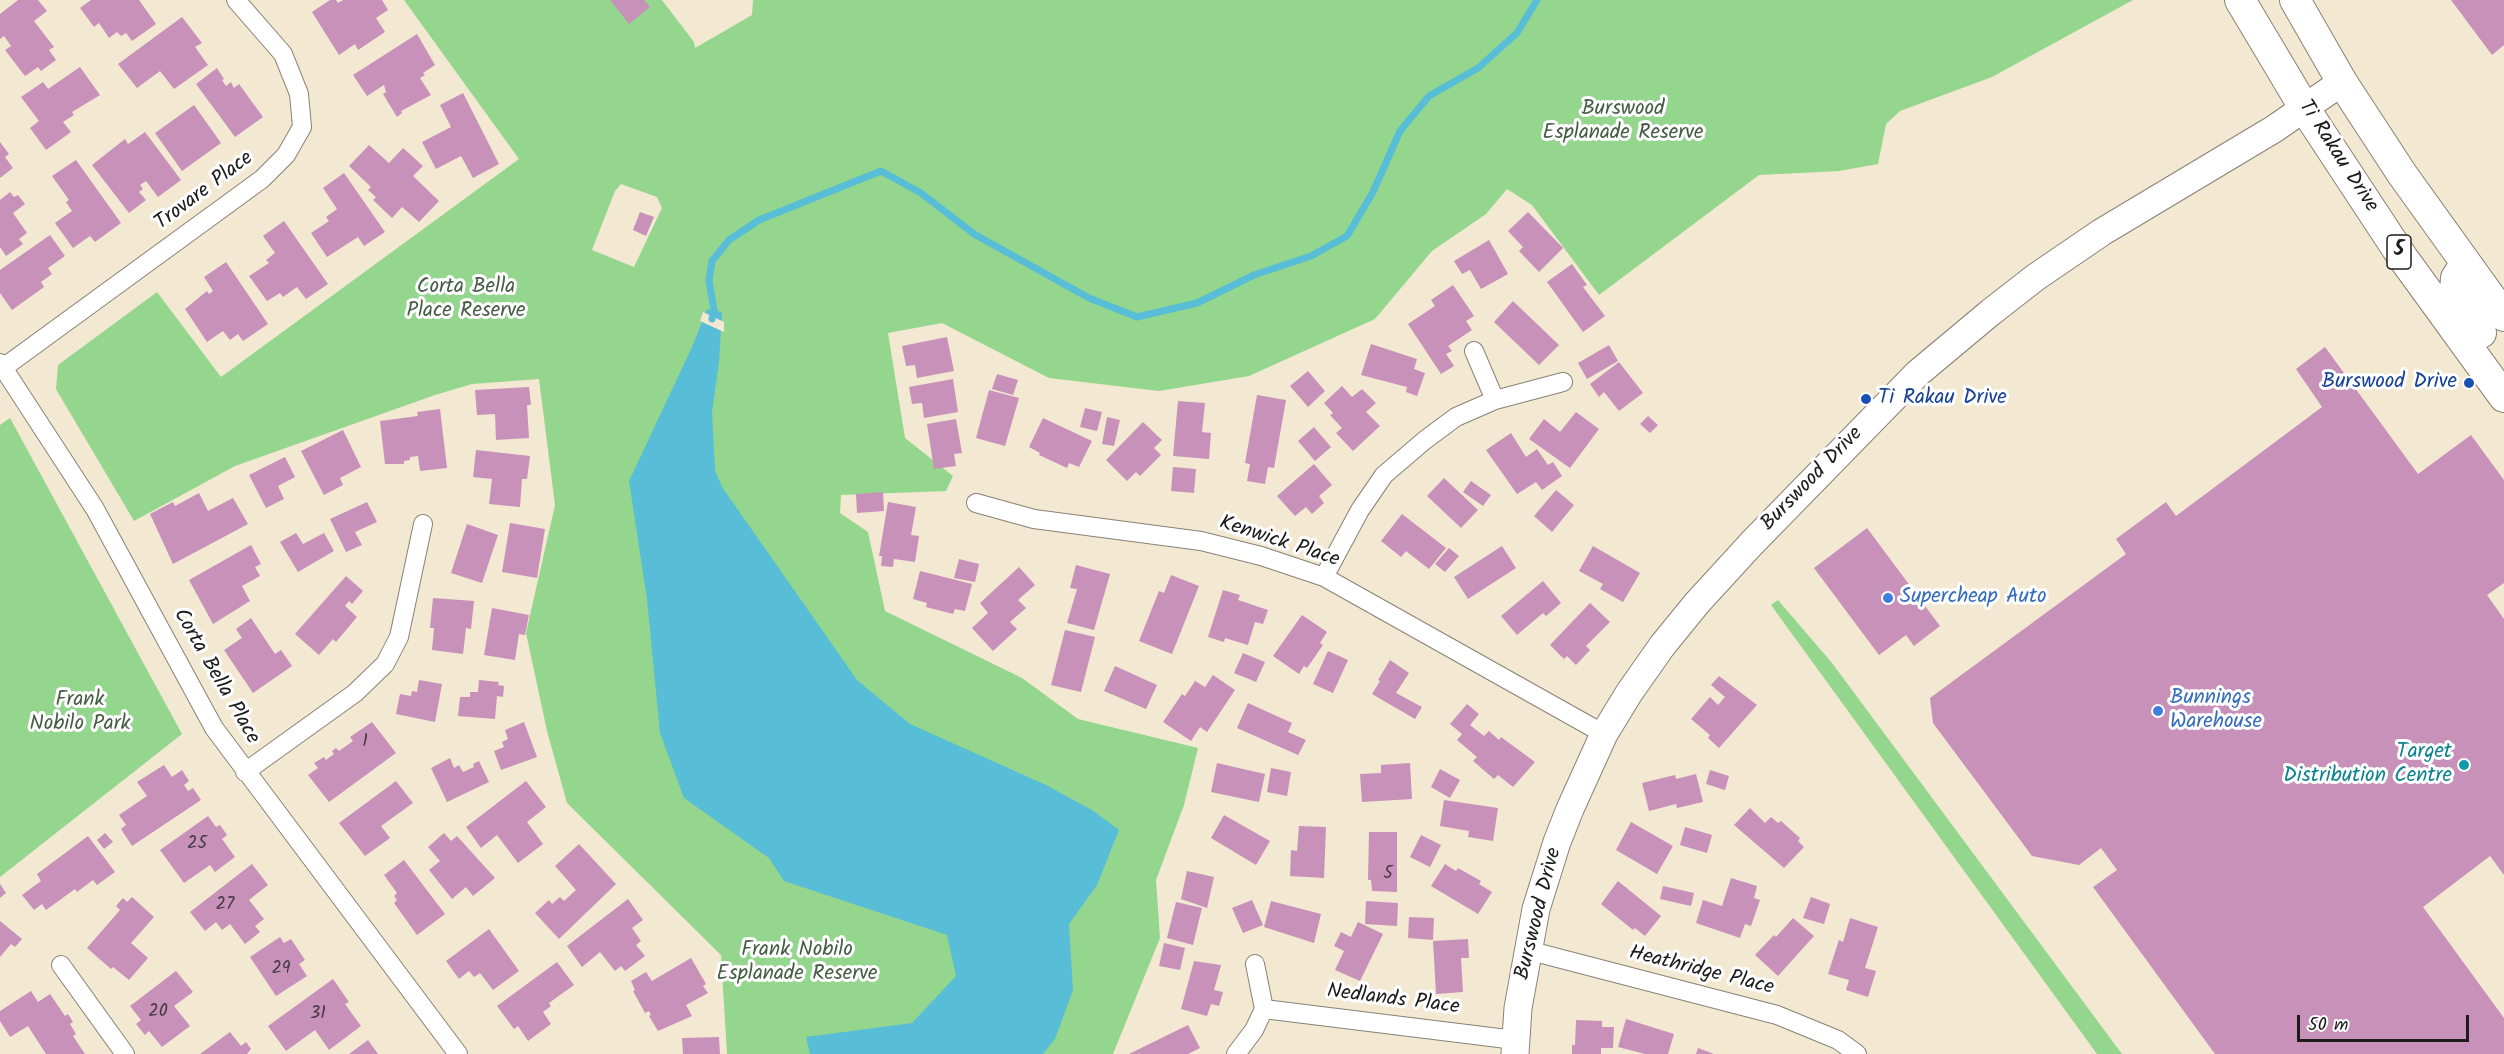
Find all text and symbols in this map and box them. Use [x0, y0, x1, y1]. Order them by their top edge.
street label: Ti Rakau Drive [2291, 96, 2383, 218]
park label: Burswood Esplanade Reserve [1542, 97, 1704, 147]
street label: Trovare Place [151, 147, 259, 237]
road number: 5 [2387, 235, 2411, 269]
park label: Corta Bella Place Reserve [407, 275, 525, 325]
place label: Burswood Drive [2322, 370, 2457, 396]
marker: Burswood Drive [2462, 376, 2476, 390]
place label: Ti Rakau Drive [1878, 386, 2007, 412]
marker: Ti Rakau Drive [1859, 392, 1873, 406]
street label: Burswood Drive [1757, 423, 1869, 537]
street label: Kenwick Place [1216, 512, 1342, 574]
place label: Supercheap Auto [1900, 585, 2047, 611]
marker: Supercheap Auto [1881, 591, 1895, 605]
street label: Corta Bella Place [166, 605, 264, 749]
place label: Bunnings Warehouse [2170, 686, 2262, 736]
park label: Frank Nobilo Park [30, 688, 130, 738]
marker: Bunnings Warehouse [2151, 704, 2165, 718]
house number: 1 [362, 732, 368, 754]
place label: Target Distribution Centre [2283, 740, 2452, 790]
marker: Target Distribution Centre [2457, 758, 2471, 772]
house number: 25 [187, 834, 207, 856]
street label: Burswood Drive [1511, 845, 1569, 983]
house number: 5 [1383, 864, 1393, 886]
house number: 27 [216, 895, 234, 917]
park label: Frank Nobilo Esplanade Reserve [716, 938, 878, 988]
street label: Heathridge Place [1626, 942, 1776, 1002]
house number: 29 [271, 959, 291, 981]
street label: Nedlands Place [1325, 980, 1461, 1022]
house number: 20 [148, 1002, 168, 1024]
scale bar [2300, 1003, 2472, 1041]
house number: 31 [310, 1004, 326, 1026]
text: 50 m [2308, 1011, 2348, 1040]

